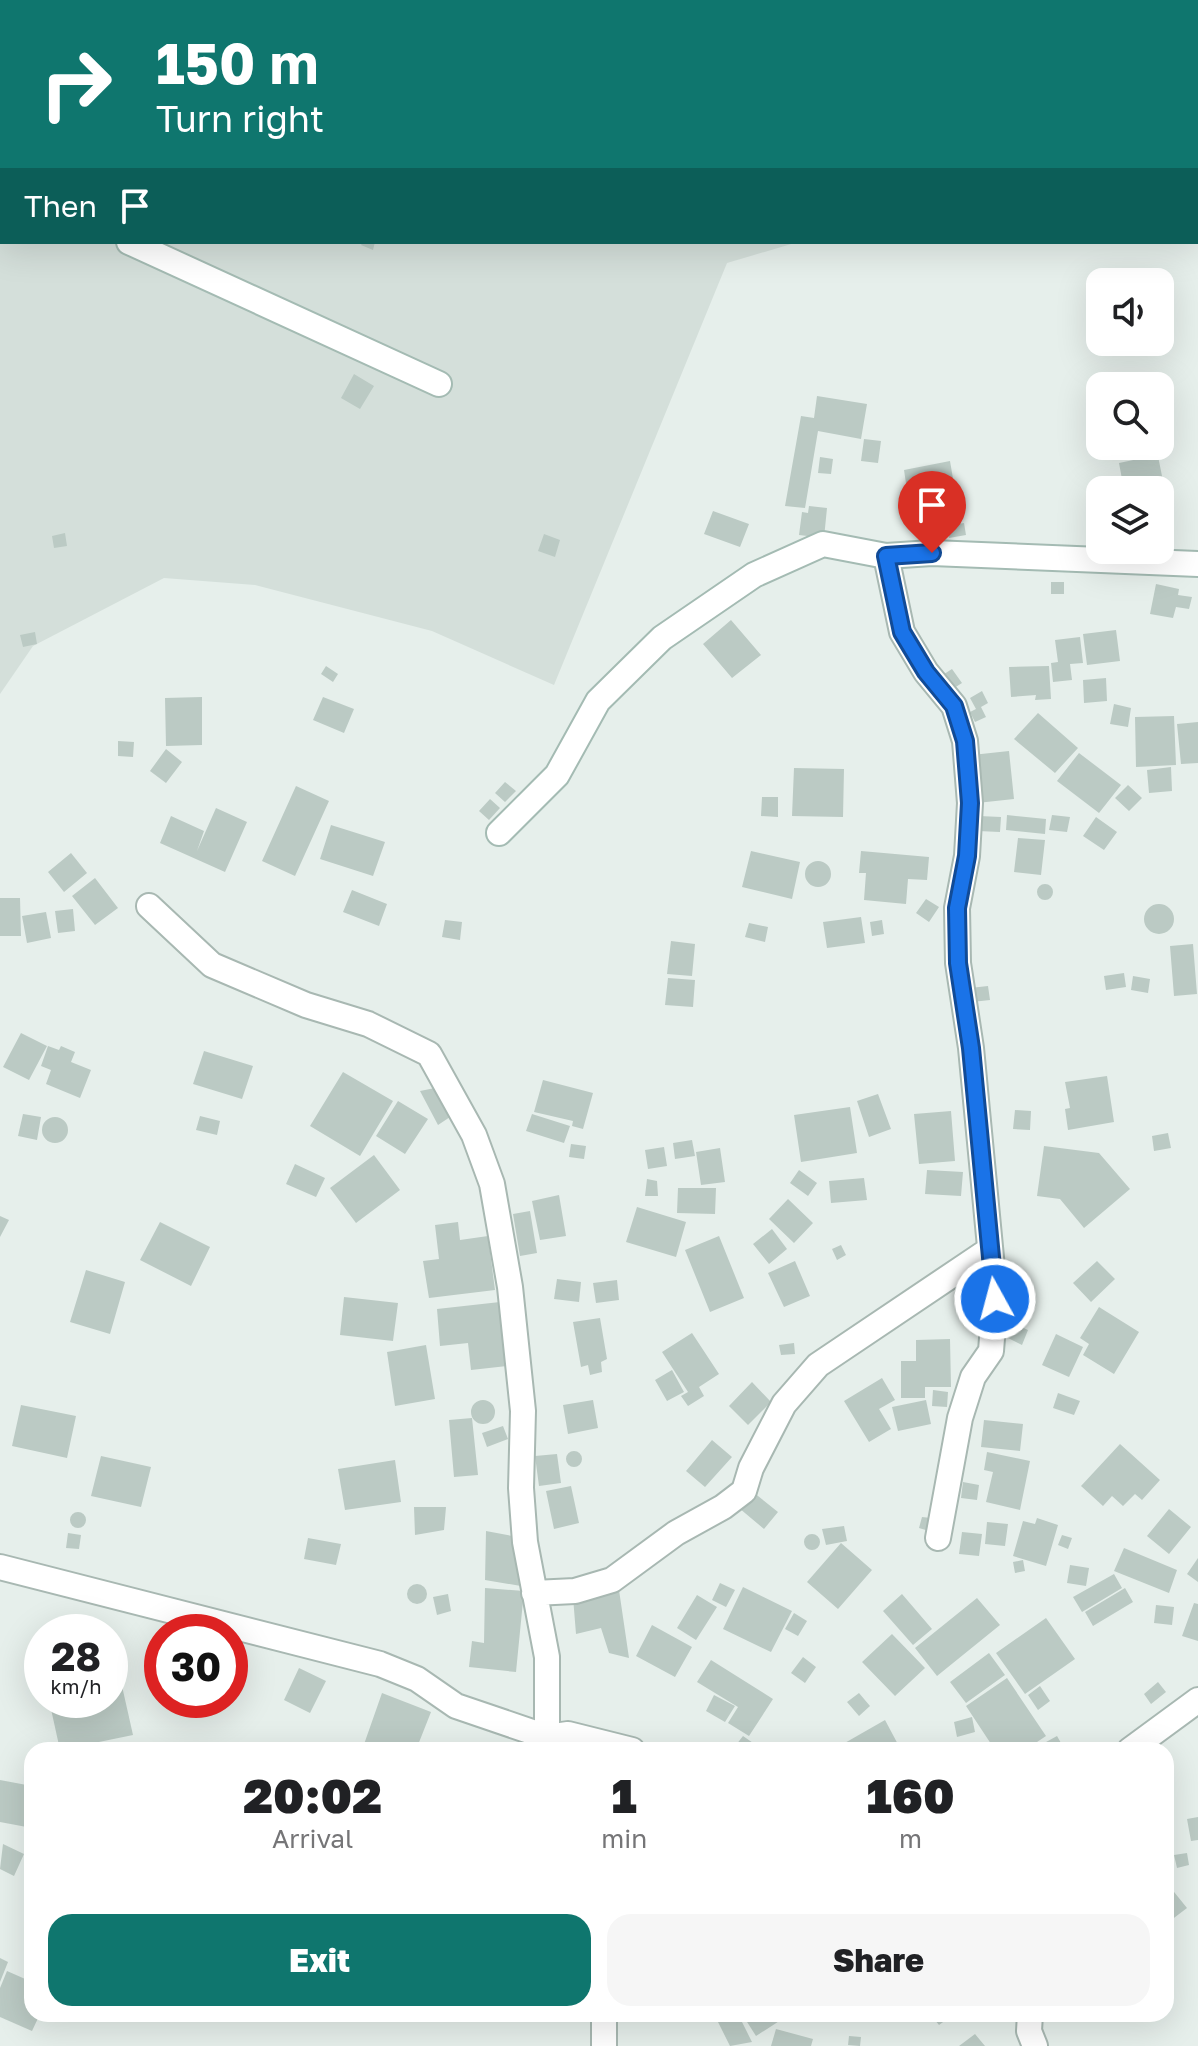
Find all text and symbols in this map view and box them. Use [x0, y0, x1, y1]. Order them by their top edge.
text: 150 m [156, 29, 318, 96]
icon: right [24, 32, 128, 136]
text: Turn right [156, 97, 324, 140]
icon: arrive [113, 184, 157, 228]
text: Then [24, 188, 97, 224]
map controls [1086, 268, 1174, 564]
button: sound [1086, 268, 1174, 356]
button: search [1086, 372, 1174, 460]
pin [898, 471, 966, 553]
button: layers [1086, 476, 1174, 564]
icon: arrive [910, 483, 954, 527]
position arrow [953, 1257, 1037, 1341]
speed limit sign: 30 [144, 1614, 248, 1718]
text: 28 [51, 1632, 101, 1680]
text: km/h [51, 1674, 101, 1698]
text: 20:02 [243, 1766, 382, 1824]
text: 1 [612, 1766, 637, 1824]
text: 160 [867, 1766, 955, 1824]
text: Arrival [272, 1823, 353, 1854]
text: min [601, 1823, 647, 1854]
text: m [899, 1823, 922, 1854]
button: Exit [48, 1914, 591, 2006]
button: Share [607, 1914, 1150, 2006]

